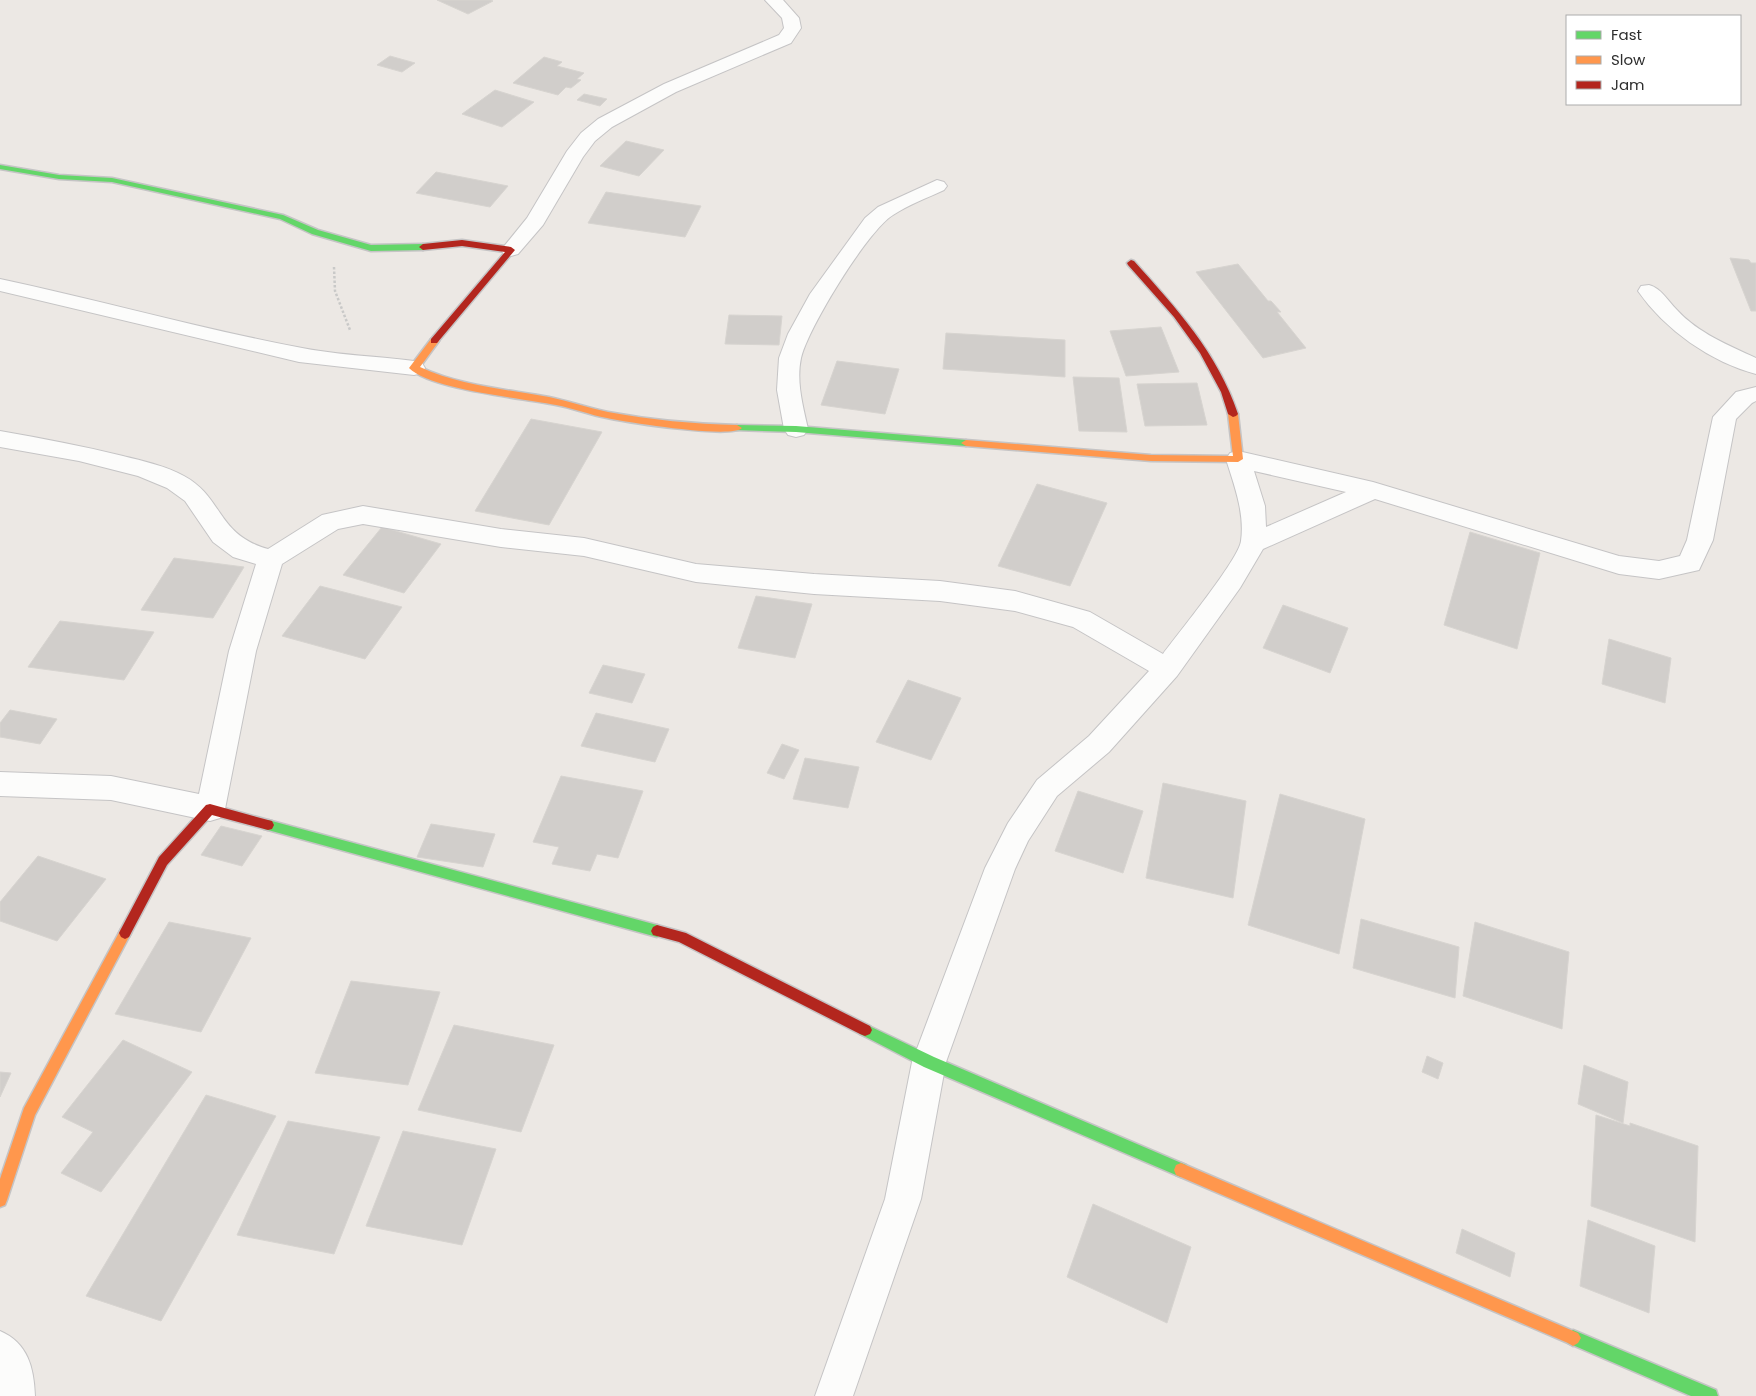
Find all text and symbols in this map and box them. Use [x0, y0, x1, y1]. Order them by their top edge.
legend [1566, 15, 1741, 105]
text: Fast [1611, 24, 1642, 45]
text: Slow [1611, 49, 1646, 70]
text: Jam [1611, 74, 1645, 95]

